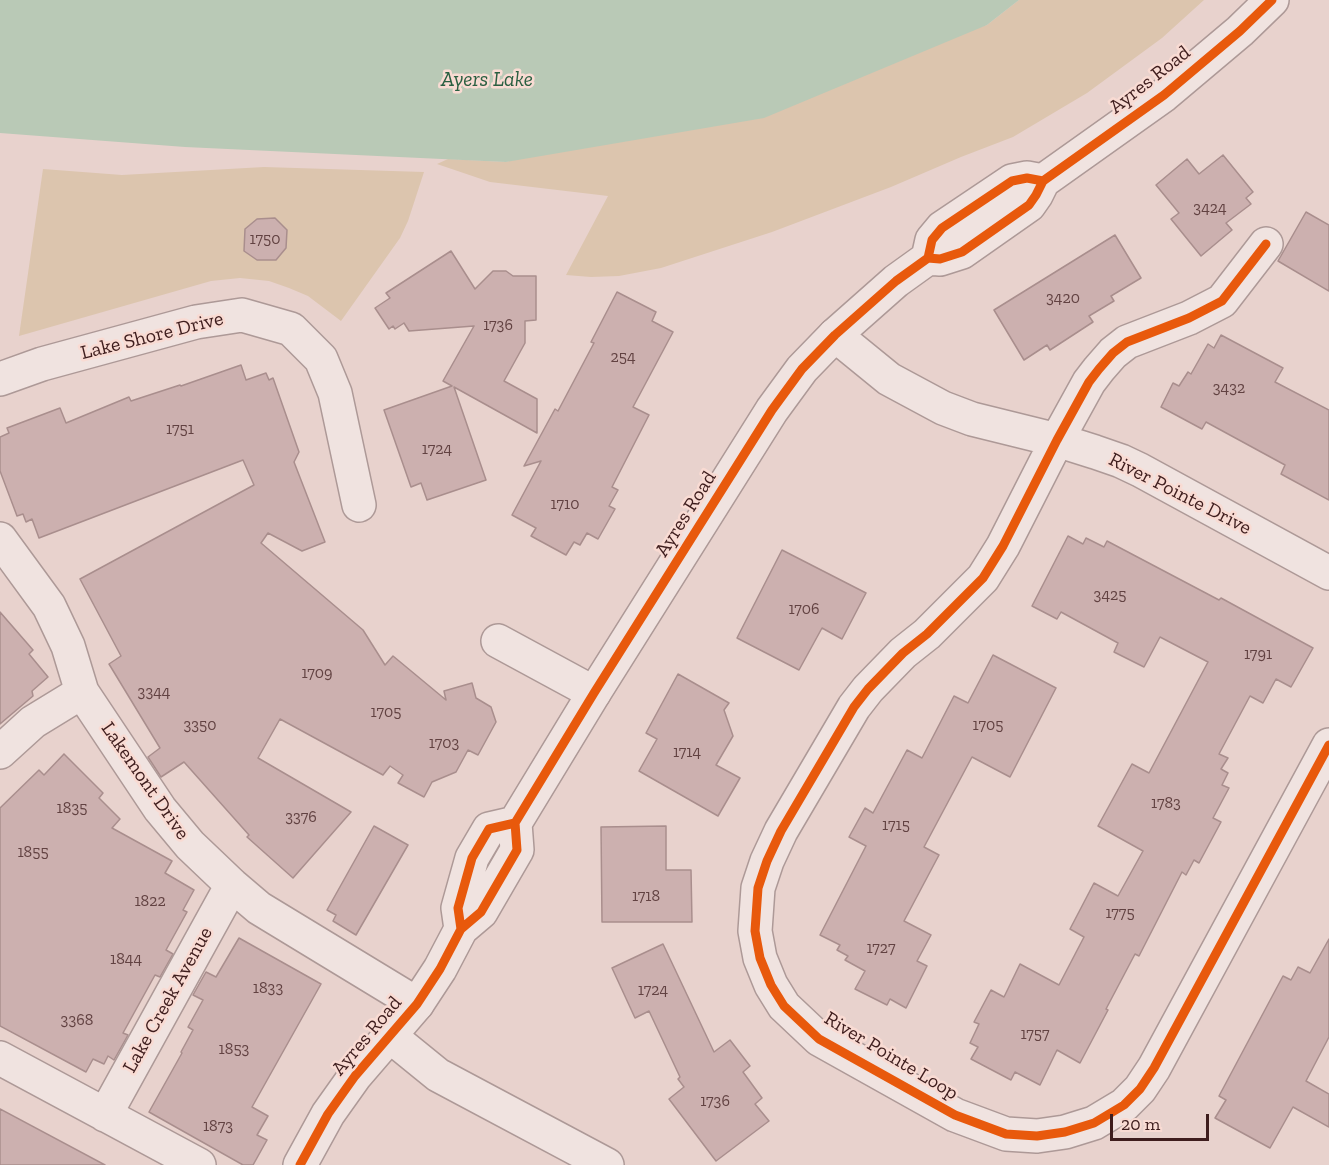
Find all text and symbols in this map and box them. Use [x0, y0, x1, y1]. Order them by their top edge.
street label: Ayres Road [1105, 41, 1195, 119]
water label: Ayers Lake [441, 67, 533, 93]
house number: 3424 [1193, 198, 1227, 218]
house number: 1750 [250, 229, 280, 249]
house number: 3420 [1046, 288, 1080, 308]
street label: Lake Shore Drive [78, 307, 226, 365]
house number: 1736 [483, 315, 513, 335]
house number: 254 [610, 347, 636, 367]
house number: 3432 [1213, 378, 1245, 398]
house number: 1751 [166, 419, 194, 439]
house number: 1724 [422, 439, 452, 459]
street label: River Pointe Drive [1105, 448, 1255, 540]
street label: Ayres Road [650, 467, 722, 561]
house number: 1710 [551, 494, 579, 514]
house number: 3425 [1094, 585, 1126, 605]
house number: 1706 [788, 599, 820, 619]
house number: 1791 [1244, 644, 1272, 664]
house number: 1709 [301, 663, 333, 683]
house number: 3344 [138, 682, 170, 702]
house number: 1705 [371, 702, 401, 722]
house number: 3350 [183, 715, 217, 735]
house number: 1705 [973, 715, 1003, 735]
street label: Lakemont Drive [96, 718, 194, 844]
house number: 1703 [429, 733, 459, 753]
house number: 1714 [673, 742, 701, 762]
house number: 1783 [1151, 793, 1181, 813]
house number: 1835 [57, 798, 87, 818]
house number: 3376 [285, 807, 317, 827]
house number: 1715 [882, 815, 910, 835]
house number: 1855 [17, 842, 49, 862]
house number: 1718 [632, 886, 660, 906]
house number: 1822 [134, 891, 166, 911]
house number: 1775 [1105, 903, 1135, 923]
street label: Lake Creek Avenue [118, 923, 218, 1077]
house number: 1727 [866, 938, 896, 958]
house number: 1844 [110, 949, 142, 969]
house number: 1833 [253, 978, 283, 998]
house number: 1724 [638, 980, 668, 1000]
street label: Ayres Road [327, 991, 407, 1081]
street label: River Pointe Loop [820, 1007, 962, 1105]
house number: 3368 [61, 1010, 93, 1030]
house number: 1757 [1020, 1024, 1050, 1044]
house number: 1853 [219, 1039, 249, 1059]
house number: 1736 [700, 1091, 730, 1111]
scale bar [1113, 1102, 1212, 1140]
text: 20 m [1121, 1113, 1160, 1135]
house number: 1873 [203, 1116, 233, 1136]

